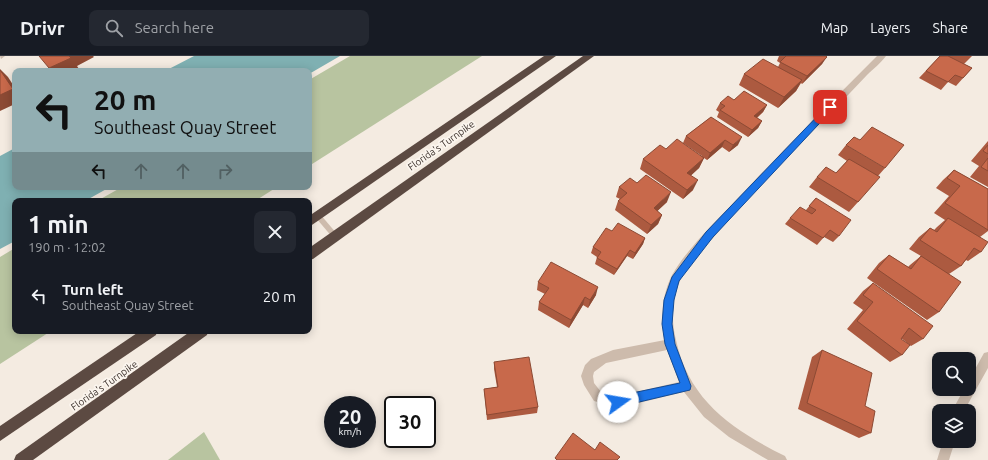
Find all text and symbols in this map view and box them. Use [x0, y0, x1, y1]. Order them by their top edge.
search box [89, 10, 369, 46]
text: Drivr [20, 17, 65, 39]
icon: search [103, 17, 125, 39]
text: Search here [135, 19, 214, 36]
text: Map [821, 20, 848, 36]
text: Layers [870, 20, 910, 36]
text: Share [932, 20, 968, 36]
icon: left [28, 84, 80, 136]
text: 20 m [94, 84, 156, 115]
pin [813, 90, 847, 124]
icon: arrive [819, 96, 841, 118]
text: Southeast Quay Street [94, 117, 276, 137]
street label: Florida's Turnpike [406, 118, 477, 173]
icon: left [88, 160, 110, 182]
icon: ahead [130, 160, 152, 182]
icon: ahead [172, 160, 194, 182]
icon: right [214, 160, 236, 182]
text: 1 min [28, 211, 89, 238]
button: close [254, 211, 296, 253]
text: 190 m · 12:02 [28, 240, 106, 254]
text: Turn left [62, 281, 123, 298]
icon: left [28, 285, 50, 307]
text: 20 m [263, 288, 296, 305]
text: Southeast Quay Street [62, 298, 194, 312]
map controls [932, 352, 976, 448]
button: search [932, 352, 976, 396]
street label: Florida's Turnpike [69, 358, 140, 413]
position arrow [597, 381, 639, 423]
speed limit sign: 30 [384, 396, 436, 448]
button: layers [932, 404, 976, 448]
text: 20 [339, 405, 361, 428]
text: km/h [338, 426, 362, 437]

